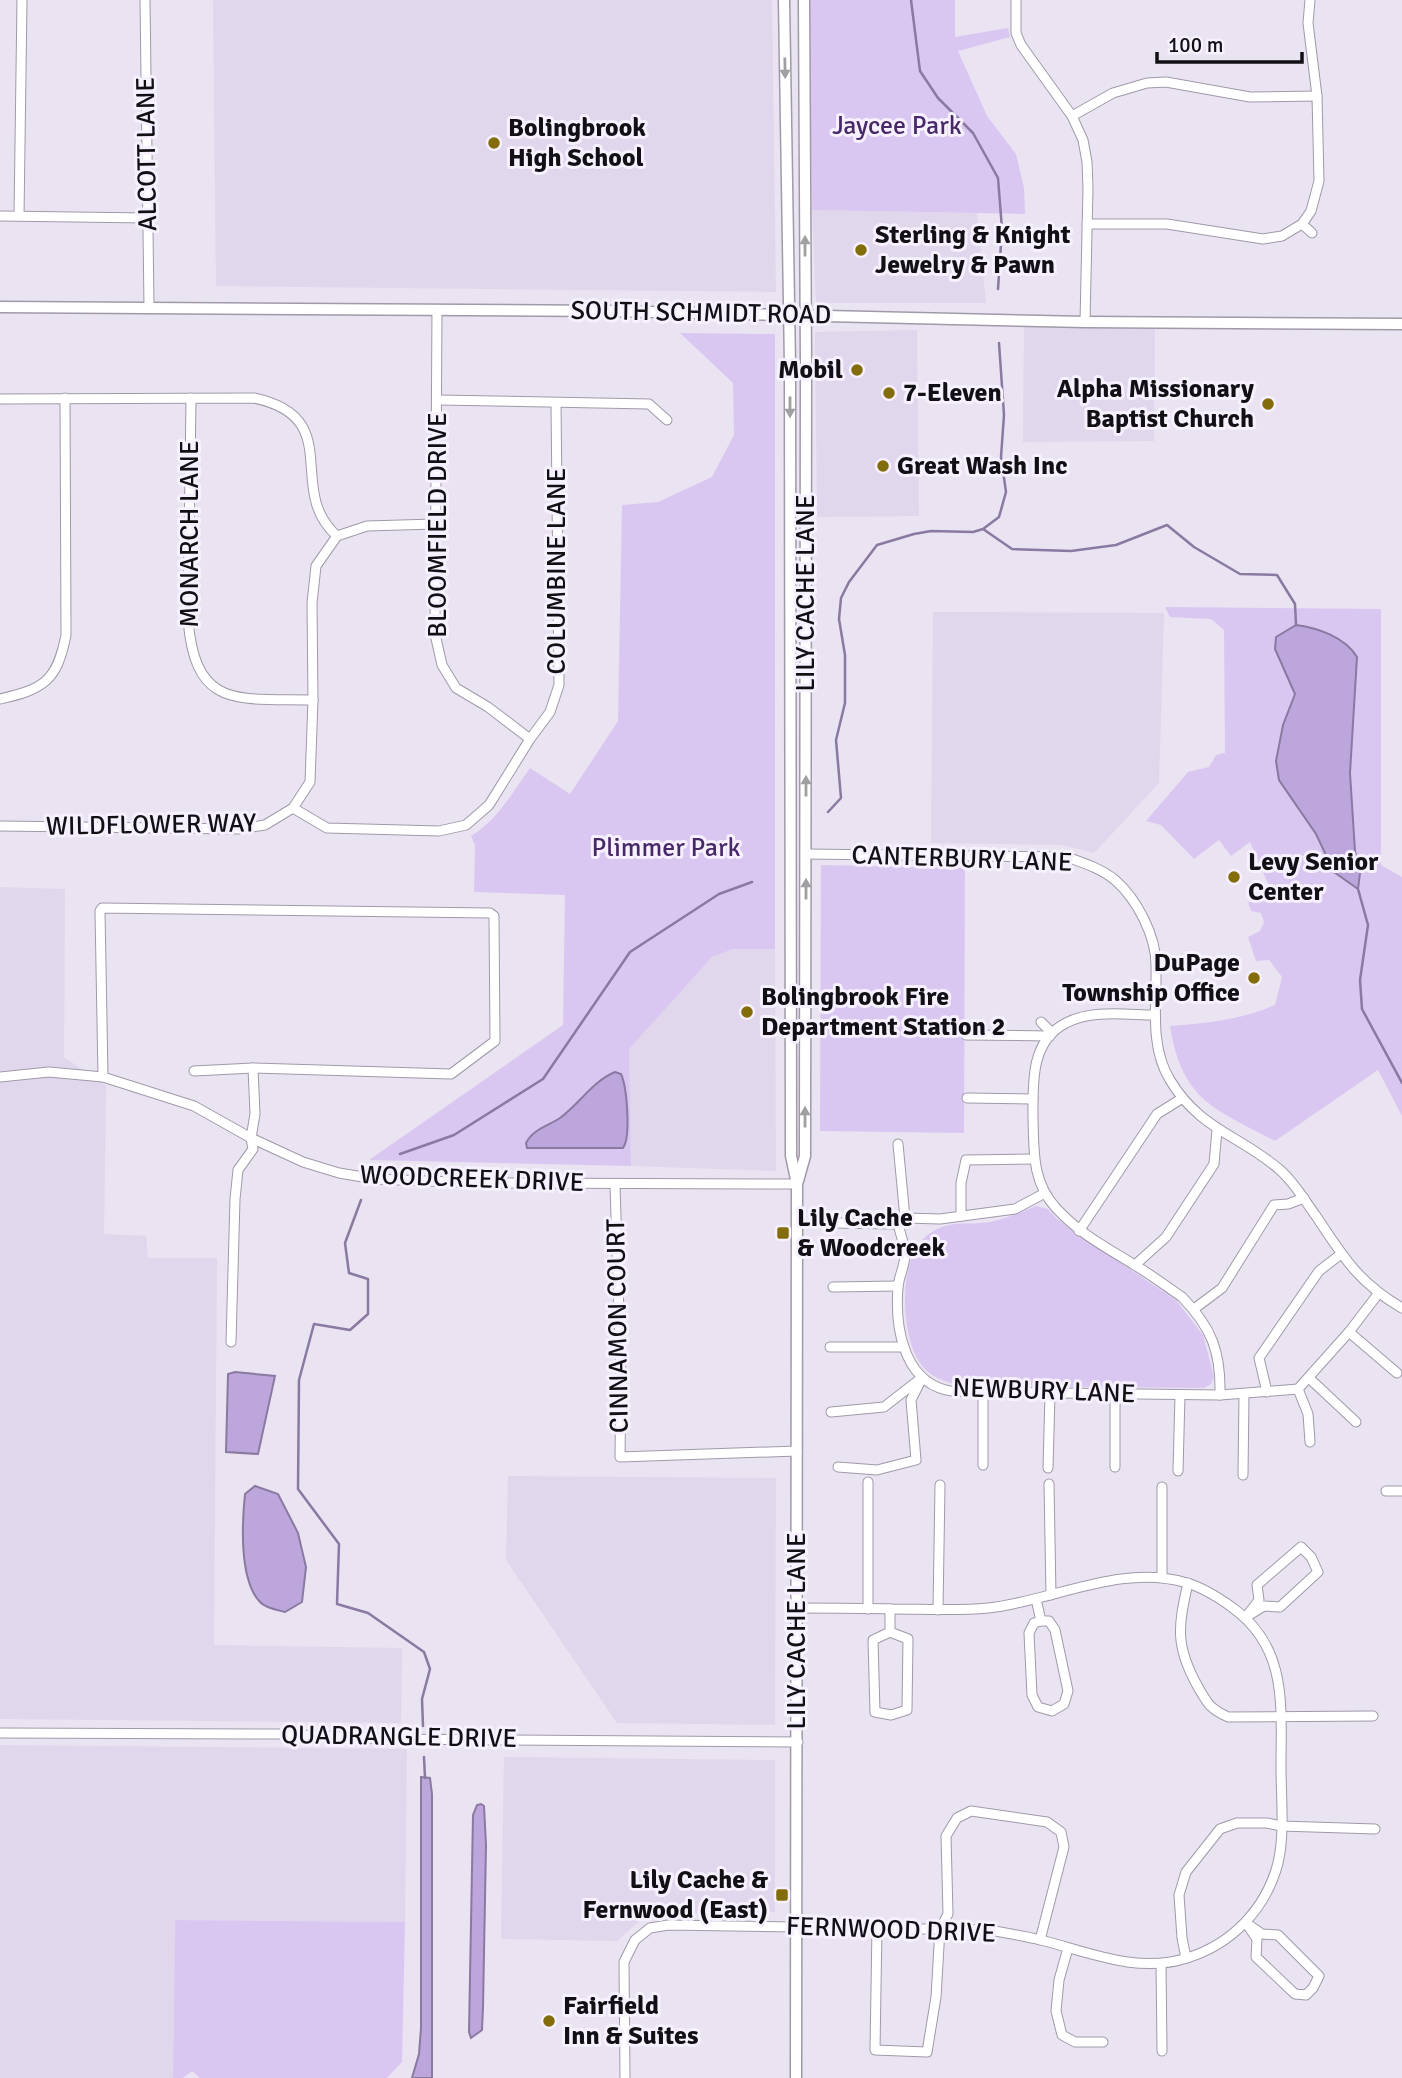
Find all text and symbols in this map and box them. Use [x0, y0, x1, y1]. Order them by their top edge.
scale bar [1157, 21, 1302, 65]
text: 100 m [1168, 32, 1223, 58]
one-way arrow [779, 57, 791, 79]
street label: ALCOTT LANE [130, 77, 164, 231]
park label: Jaycee Park [832, 110, 962, 142]
place label: Bolingbrook High School [508, 112, 646, 174]
marker: Bolingbrook High School [486, 135, 502, 151]
place label: Sterling & Knight Jewelry & Pawn [875, 219, 1071, 281]
one-way arrow [799, 235, 811, 257]
marker: Sterling & Knight Jewelry & Pawn [853, 242, 869, 258]
street label: SOUTH SCHMIDT ROAD [570, 295, 832, 331]
place label: Mobil [778, 354, 843, 386]
marker: Mobil [849, 362, 865, 378]
place label: Alpha Missionary Baptist Church [1057, 373, 1254, 435]
place label: 7-Eleven [903, 377, 1002, 409]
marker: 7-Eleven [881, 385, 897, 401]
one-way arrow [784, 396, 796, 418]
marker: Alpha Missionary Baptist Church [1260, 396, 1276, 412]
street label: BLOOMFIELD DRIVE [422, 412, 454, 638]
street label: MONARCH LANE [174, 440, 206, 628]
place label: Great Wash Inc [897, 450, 1068, 482]
marker: Great Wash Inc [875, 458, 891, 474]
street label: COLUMBINE LANE [541, 468, 573, 674]
street label: LILY CACHE LANE [790, 494, 822, 692]
one-way arrow [800, 775, 812, 797]
street label: WILDFLOWER WAY [45, 807, 257, 843]
park label: Plimmer Park [591, 832, 741, 864]
street label: CANTERBURY LANE [851, 839, 1073, 879]
place label: Levy Senior Center [1248, 846, 1379, 908]
marker: Levy Senior Center [1226, 869, 1242, 885]
one-way arrow [800, 878, 812, 900]
place label: DuPage Township Office [1062, 947, 1240, 1009]
marker: DuPage Township Office [1246, 970, 1262, 986]
place label: Bolingbrook Fire Department Station 2 [761, 981, 1006, 1043]
marker: Bolingbrook Fire Department Station 2 [739, 1004, 755, 1020]
one-way arrow [799, 1106, 811, 1128]
street label: WOODCREEK DRIVE [359, 1159, 585, 1199]
place label: Lily Cache & Woodcreek [797, 1202, 946, 1264]
street label: CINNAMON COURT [600, 1218, 636, 1433]
marker: Lily Cache & Woodcreek [775, 1225, 791, 1241]
street label: NEWBURY LANE [952, 1372, 1136, 1410]
street label: LILY CACHE LANE [781, 1532, 813, 1730]
street label: QUADRANGLE DRIVE [281, 1719, 517, 1755]
place label: Lily Cache & Fernwood (East) [583, 1864, 768, 1926]
marker: Lily Cache & Fernwood (East) [774, 1887, 790, 1903]
street label: FERNWOOD DRIVE [786, 1910, 996, 1950]
place label: Fairfield Inn & Suites [563, 1990, 698, 2052]
marker: Fairfield Inn & Suites [541, 2013, 557, 2029]

